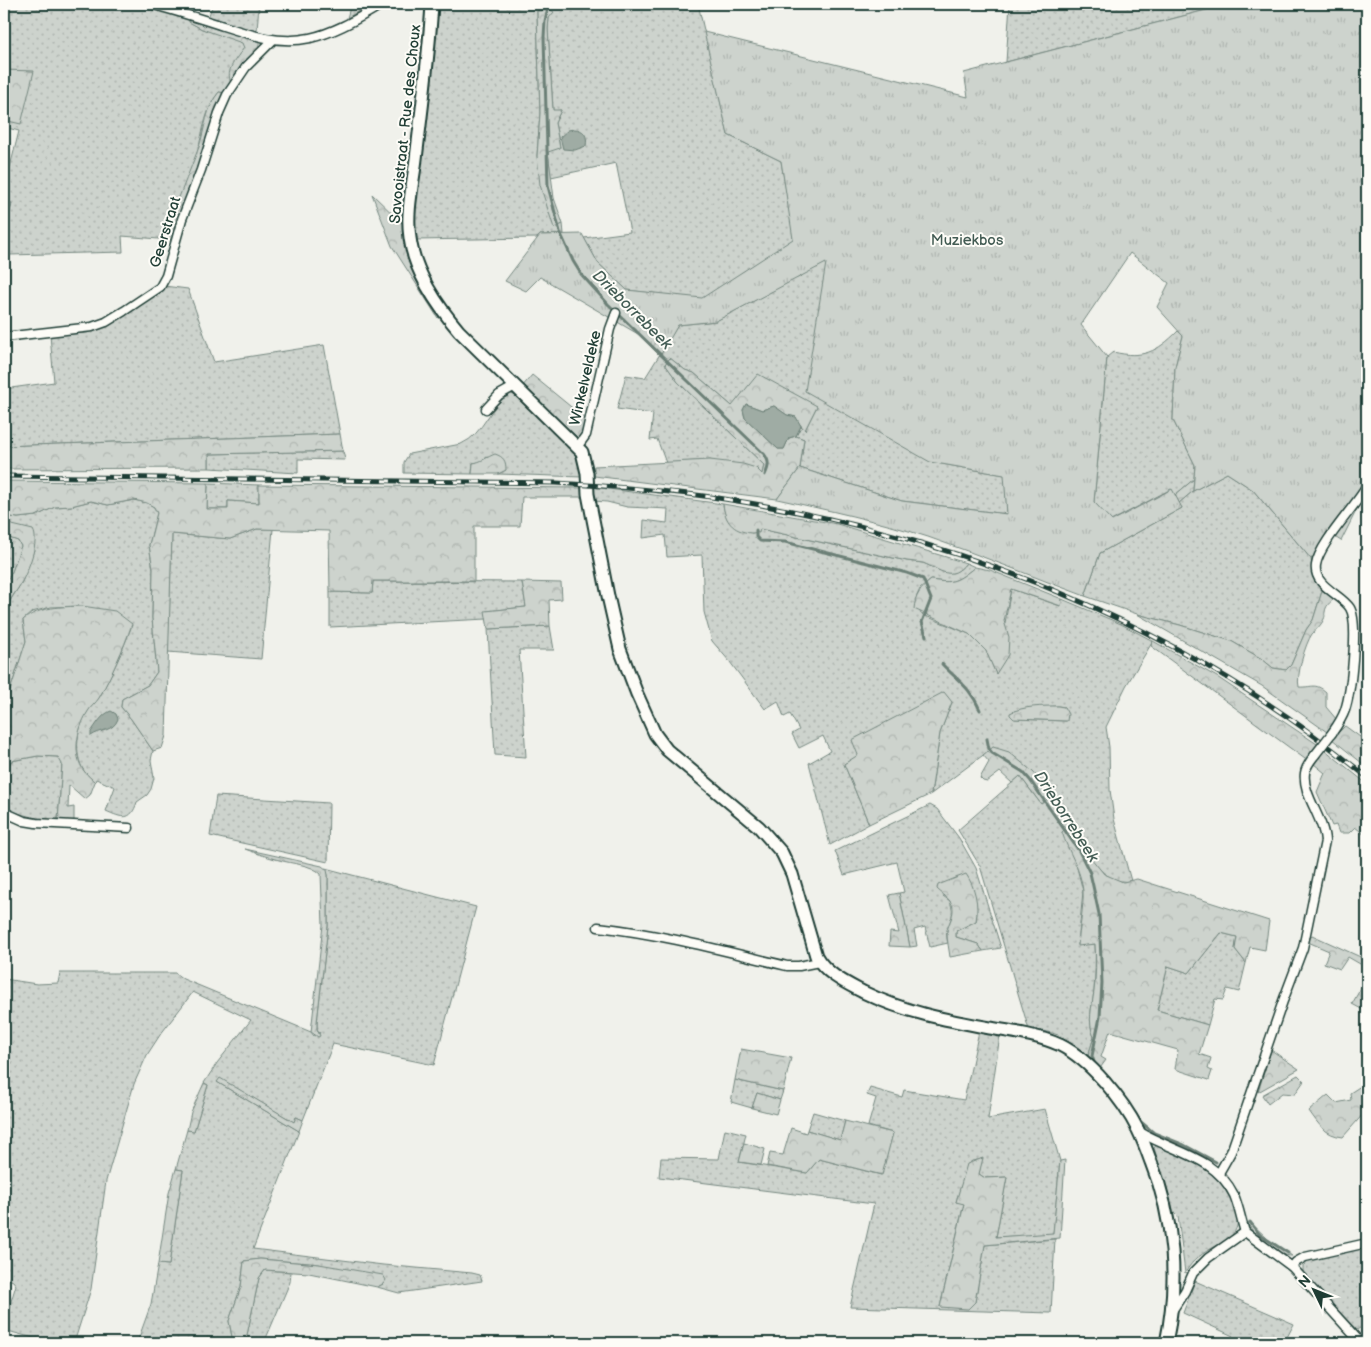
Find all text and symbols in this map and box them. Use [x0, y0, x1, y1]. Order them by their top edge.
street label: Savooistraat - Rue des Choux [386, 24, 425, 224]
street label: Geerstraat [146, 194, 185, 270]
park label: Muziekbos [931, 231, 1004, 250]
water label: Drieborrebeek [588, 266, 677, 355]
street label: Winkelveldeke [565, 329, 606, 427]
water label: Drieborrebeek [1029, 768, 1103, 867]
north arrow [1288, 1264, 1338, 1314]
text: N [1295, 1272, 1315, 1291]

